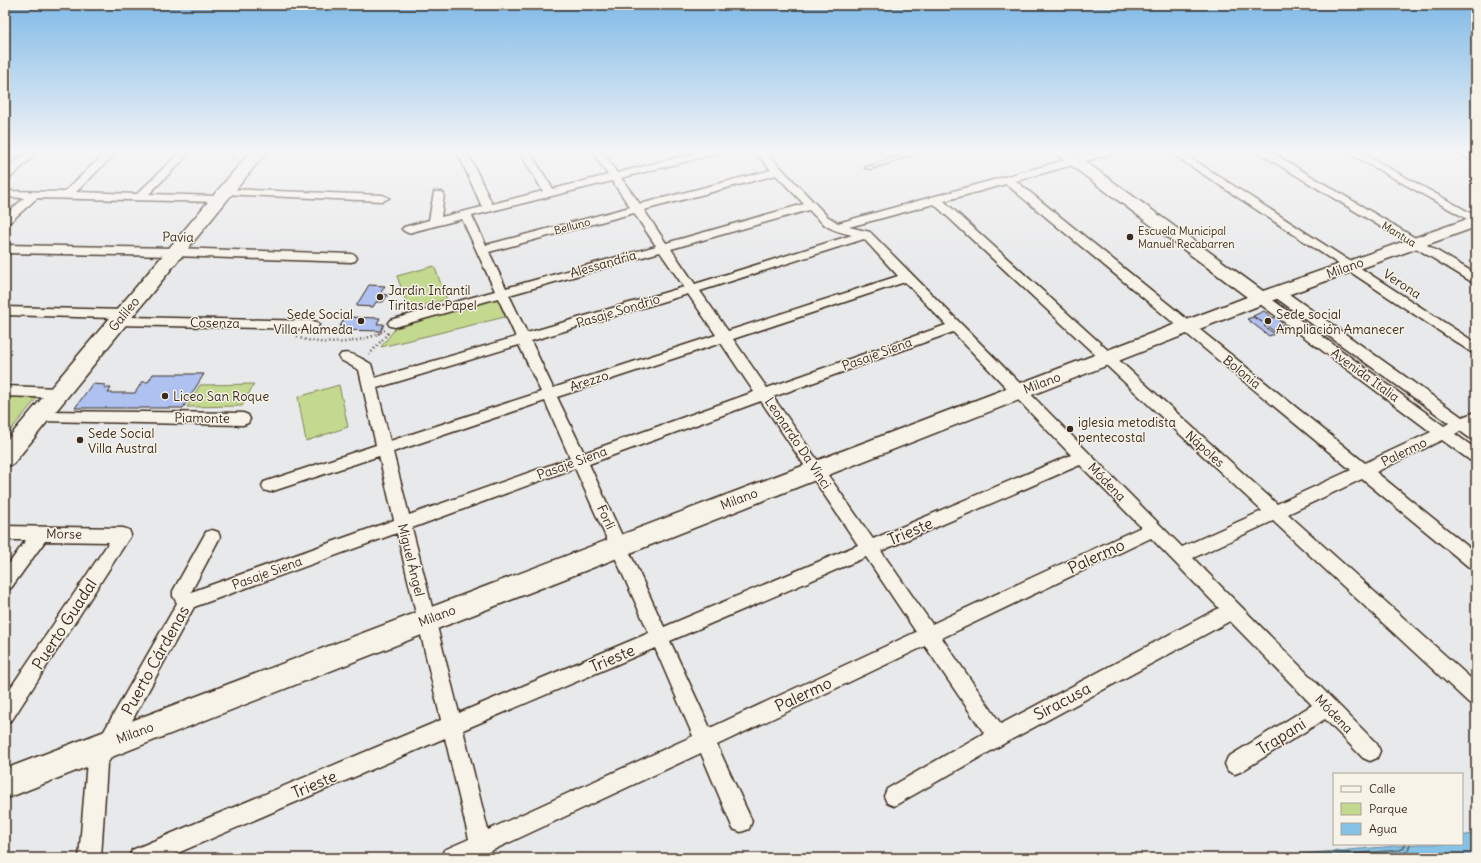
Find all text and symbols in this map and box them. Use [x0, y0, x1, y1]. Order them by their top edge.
street label: Belluno [552, 214, 592, 238]
street label: Mantua [1379, 218, 1419, 250]
place label: Escuela Municipal Manuel Recabarren [1138, 224, 1235, 251]
street label: Pavia [162, 228, 194, 246]
marker: Escuela Municipal Manuel Recabarren [1125, 232, 1135, 242]
street label: Alessandría [568, 246, 638, 282]
street label: Milano [1324, 253, 1366, 283]
street label: Verona [1380, 265, 1424, 303]
place label: Jardín Infantil Tiritas de Papel [388, 282, 477, 314]
street label: Pasaje Sondrio [574, 290, 662, 332]
marker: Jardín Infantil Tiritas de Papel [375, 292, 385, 302]
street label: Galileo [105, 293, 143, 335]
place label: Sede Social Villa Alameda [273, 306, 353, 338]
place label: Sede social Ampliación Amanecer [1276, 306, 1405, 338]
street label: Cosenza [190, 314, 240, 332]
marker: Sede Social Villa Alameda [356, 316, 366, 326]
marker: Sede social Ampliación Amanecer [1263, 316, 1273, 326]
street label: Pasaje Siena [840, 333, 914, 375]
street label: Avenida Italia [1327, 344, 1403, 406]
street label: Bolonia [1220, 352, 1264, 392]
street label: Arezzo [567, 367, 611, 395]
street label: Milano [1021, 368, 1063, 398]
place label: Liceo San Roque [173, 388, 269, 405]
marker: Liceo San Roque [160, 391, 170, 401]
street label: Leonardo Da Vinci [761, 394, 835, 492]
street label: Piamonte [174, 409, 230, 427]
place label: iglesia metodista pentecostal [1078, 414, 1176, 446]
marker: iglesia metodista pentecostal [1065, 424, 1075, 434]
place label: Sede Social Villa Austral [88, 425, 157, 457]
street label: Nápoles [1182, 427, 1228, 471]
street label: Palermo [1378, 434, 1430, 470]
marker: Sede Social Villa Austral [75, 435, 85, 445]
street label: Pasaje Siena [535, 442, 609, 484]
street label: Módena [1084, 459, 1130, 505]
street label: Milano [718, 484, 760, 514]
street label: Forli [593, 502, 619, 532]
street label: Trieste [884, 513, 936, 549]
street label: Miguel Ángel [394, 522, 429, 598]
street label: Morse [46, 525, 82, 543]
street label: Palermo [1065, 534, 1127, 578]
street label: Pasaje Siena [230, 552, 304, 594]
street label: Puerto Guadal [27, 575, 101, 673]
street label: Milano [416, 601, 458, 631]
street label: Puerto Cárdenas [117, 602, 193, 718]
street label: Trieste [586, 640, 638, 676]
street label: Palermo [772, 672, 834, 716]
street label: Siracusa [1030, 678, 1094, 724]
street label: Módena [1311, 691, 1357, 737]
street label: Trapani [1253, 713, 1309, 759]
street label: Milano [114, 718, 156, 748]
street label: Trieste [288, 766, 340, 802]
legend [1333, 773, 1463, 845]
text: Calle [1369, 781, 1396, 796]
text: Parque [1369, 801, 1408, 816]
text: Agua [1369, 821, 1397, 836]

